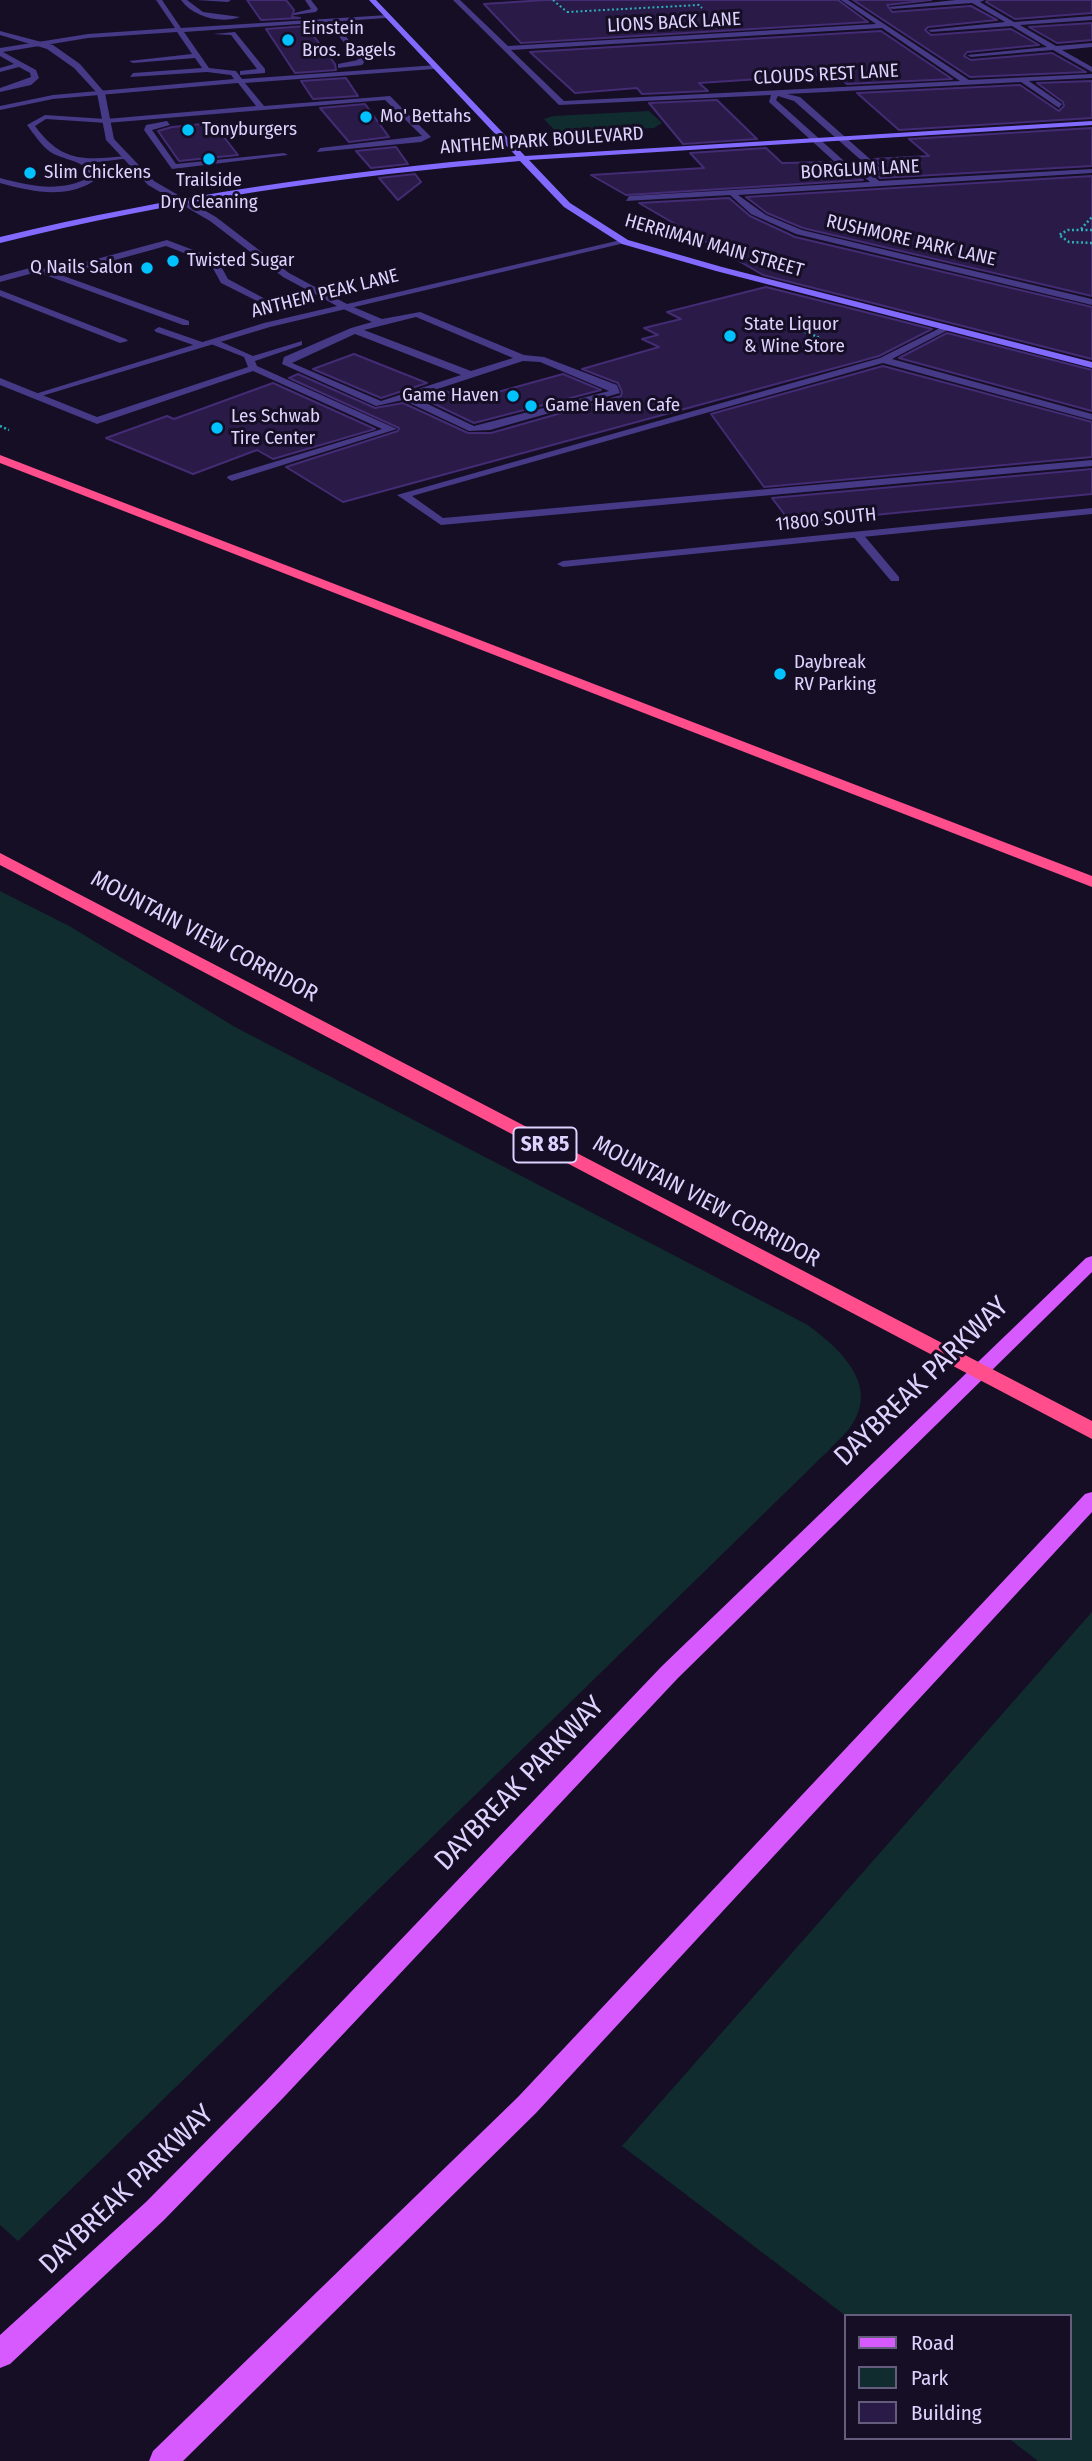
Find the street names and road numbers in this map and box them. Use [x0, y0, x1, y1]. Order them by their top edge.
street label: LIONS BACK LANE [607, 8, 741, 38]
street label: CLOUDS REST LANE [753, 60, 899, 90]
street label: ANTHEM PARK BOULEVARD [439, 123, 645, 159]
street label: BORGLUM LANE [800, 155, 920, 185]
street label: HERRIMAN MAIN STREET [622, 210, 806, 282]
street label: RUSHMORE PARK LANE [824, 210, 998, 272]
street label: ANTHEM PEAK LANE [249, 265, 401, 323]
street label: 11800 SOUTH [775, 503, 877, 537]
street label: MOUNTAIN VIEW CORRIDOR [86, 865, 322, 1009]
road number: SR 85 [514, 1128, 576, 1162]
street label: MOUNTAIN VIEW CORRIDOR [588, 1130, 824, 1274]
street label: DAYBREAK PARKWAY [828, 1290, 1016, 1474]
street label: DAYBREAK PARKWAY [428, 1690, 612, 1878]
street label: DAYBREAK PARKWAY [33, 2098, 221, 2282]

